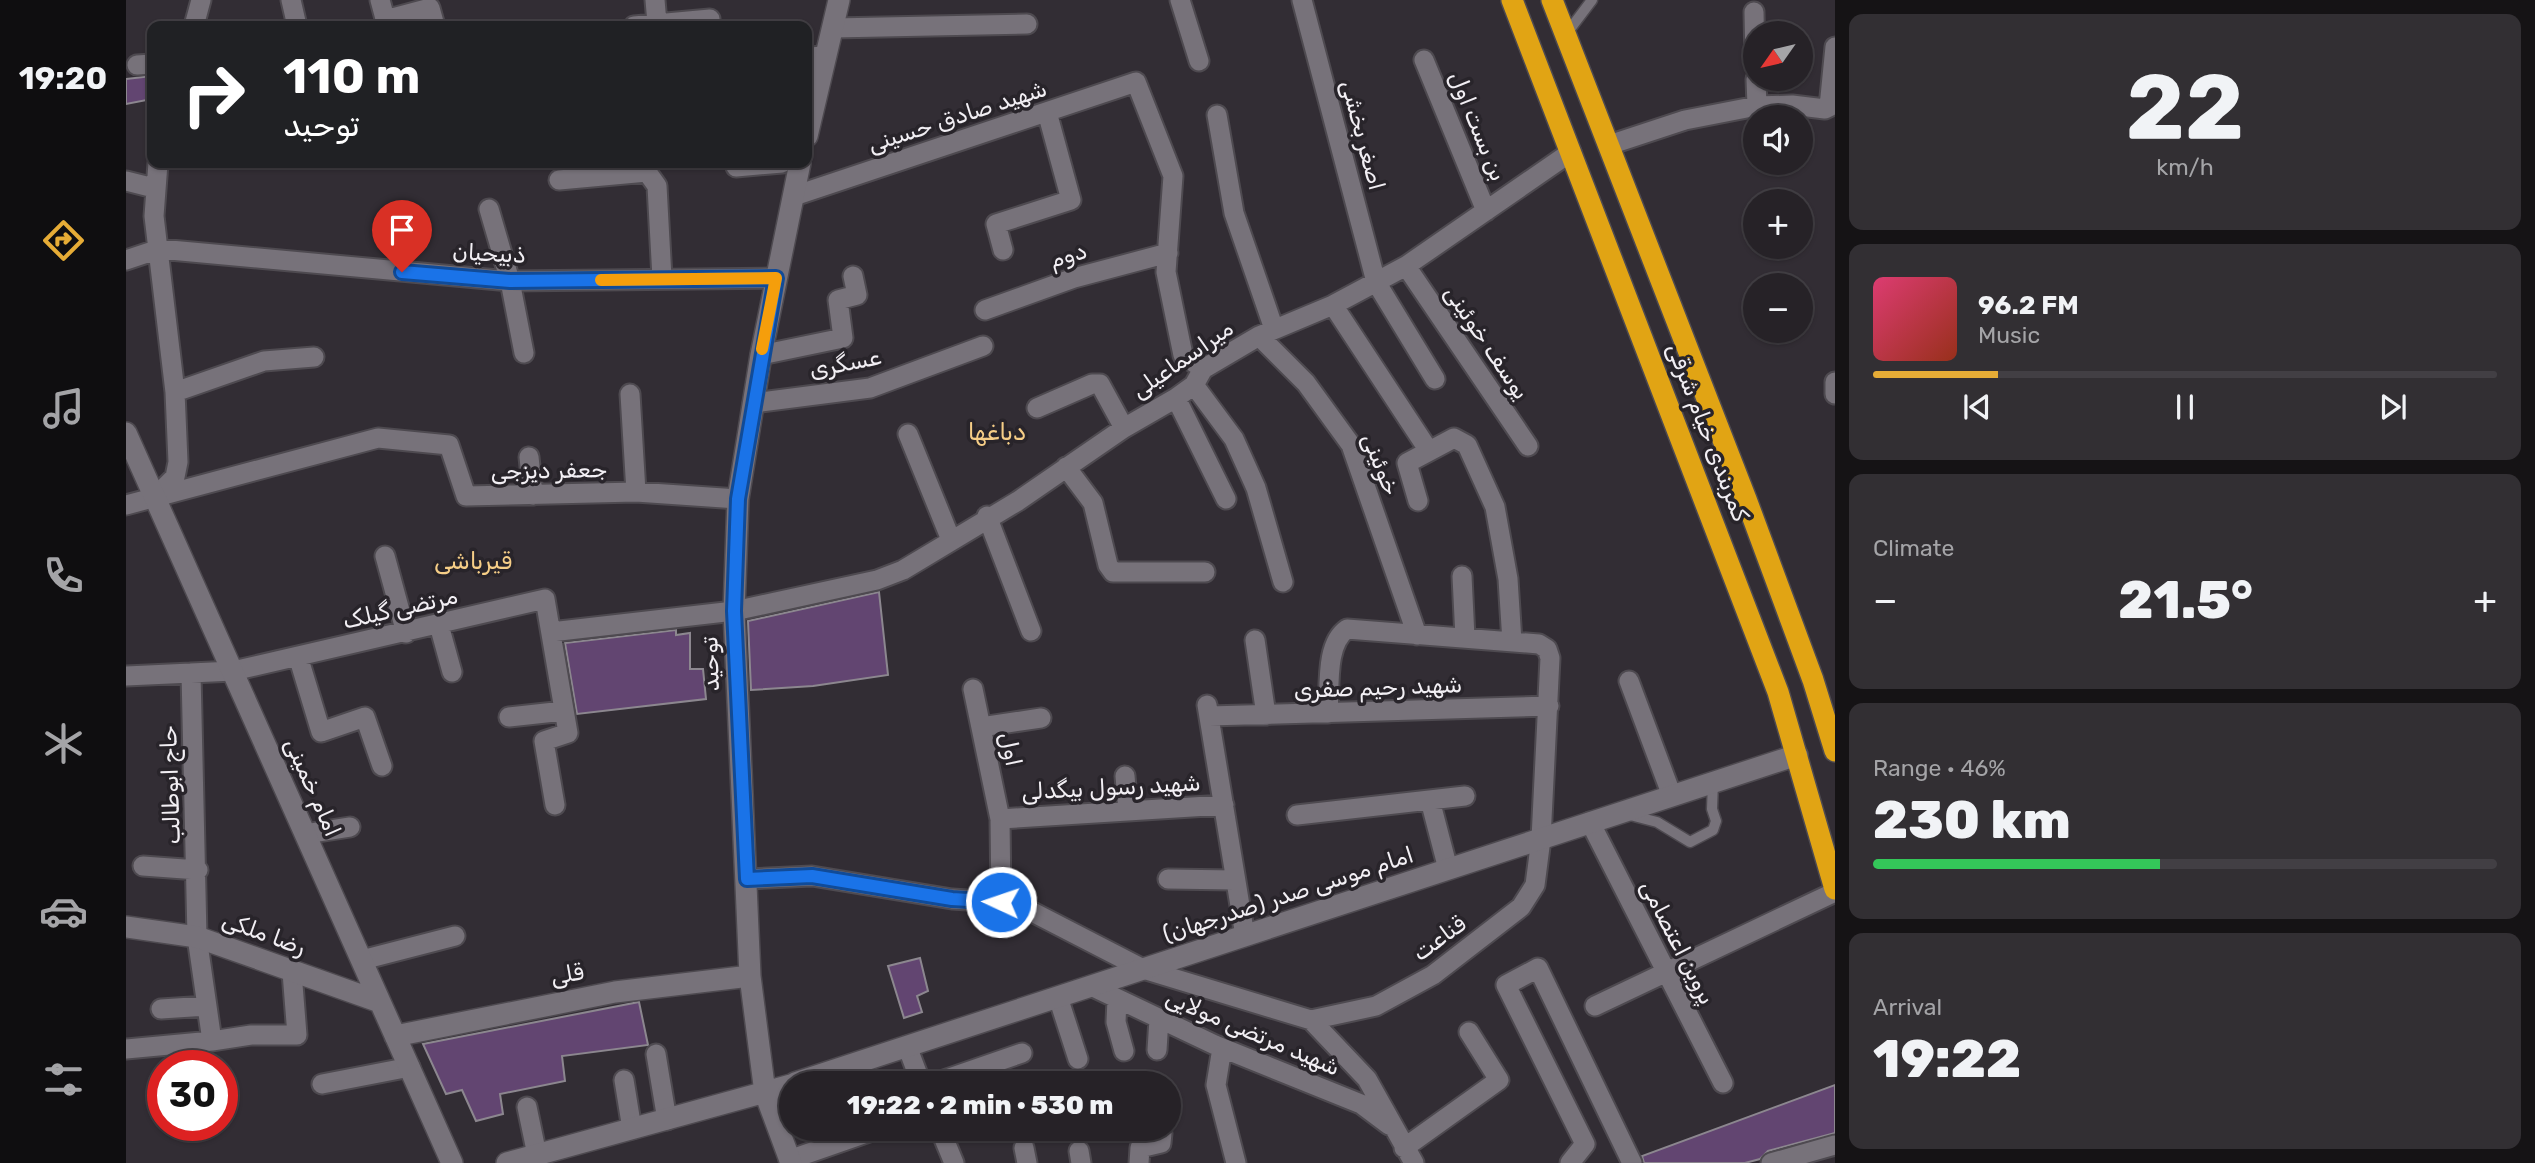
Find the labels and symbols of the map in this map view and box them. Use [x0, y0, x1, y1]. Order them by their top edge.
north arrow [1743, 21, 1813, 91]
street label: بن بست اول [1443, 67, 1513, 185]
street label: شهید صادق حسینی [864, 74, 1050, 158]
street label: اصغر بخشی [1335, 77, 1391, 193]
pin [372, 200, 432, 272]
street label: دوم [1046, 236, 1090, 275]
street label: ذبیحیان [452, 237, 526, 269]
street label: یوسف خوئینی [1439, 279, 1535, 405]
street label: میراسماعیلی [1126, 314, 1238, 404]
street label: کمربندی خیام شرقی [1660, 339, 1755, 526]
street label: عسگری [807, 342, 883, 384]
district label: دباغها [968, 418, 1026, 446]
street label: خوئینی [1356, 429, 1406, 499]
street label: جعفر دیزجی [490, 455, 608, 485]
district label: قیرباشی [434, 547, 512, 575]
street label: مرتضی گیلک [340, 581, 460, 635]
street label: توحید [695, 636, 725, 692]
street label: شهید رحیم صفری [1293, 670, 1463, 705]
street label: حاج ابوطالب [154, 725, 188, 845]
street label: اول [994, 729, 1028, 769]
street label: امام خمینی [278, 733, 347, 841]
street label: شهید رسول بیگدلی [1021, 768, 1201, 806]
street label: (صدرجهان) امام موسی صدر [1159, 840, 1417, 949]
position arrow [964, 865, 1038, 939]
street label: پروین اعتصامی [1633, 875, 1721, 1010]
street label: رضا ملکی [218, 905, 310, 961]
street label: قناعت [1407, 909, 1471, 967]
street label: قلی [548, 957, 586, 991]
street label: شهید مرتضی مولایی [1162, 983, 1344, 1081]
speed limit sign: 30 [147, 1050, 238, 1141]

